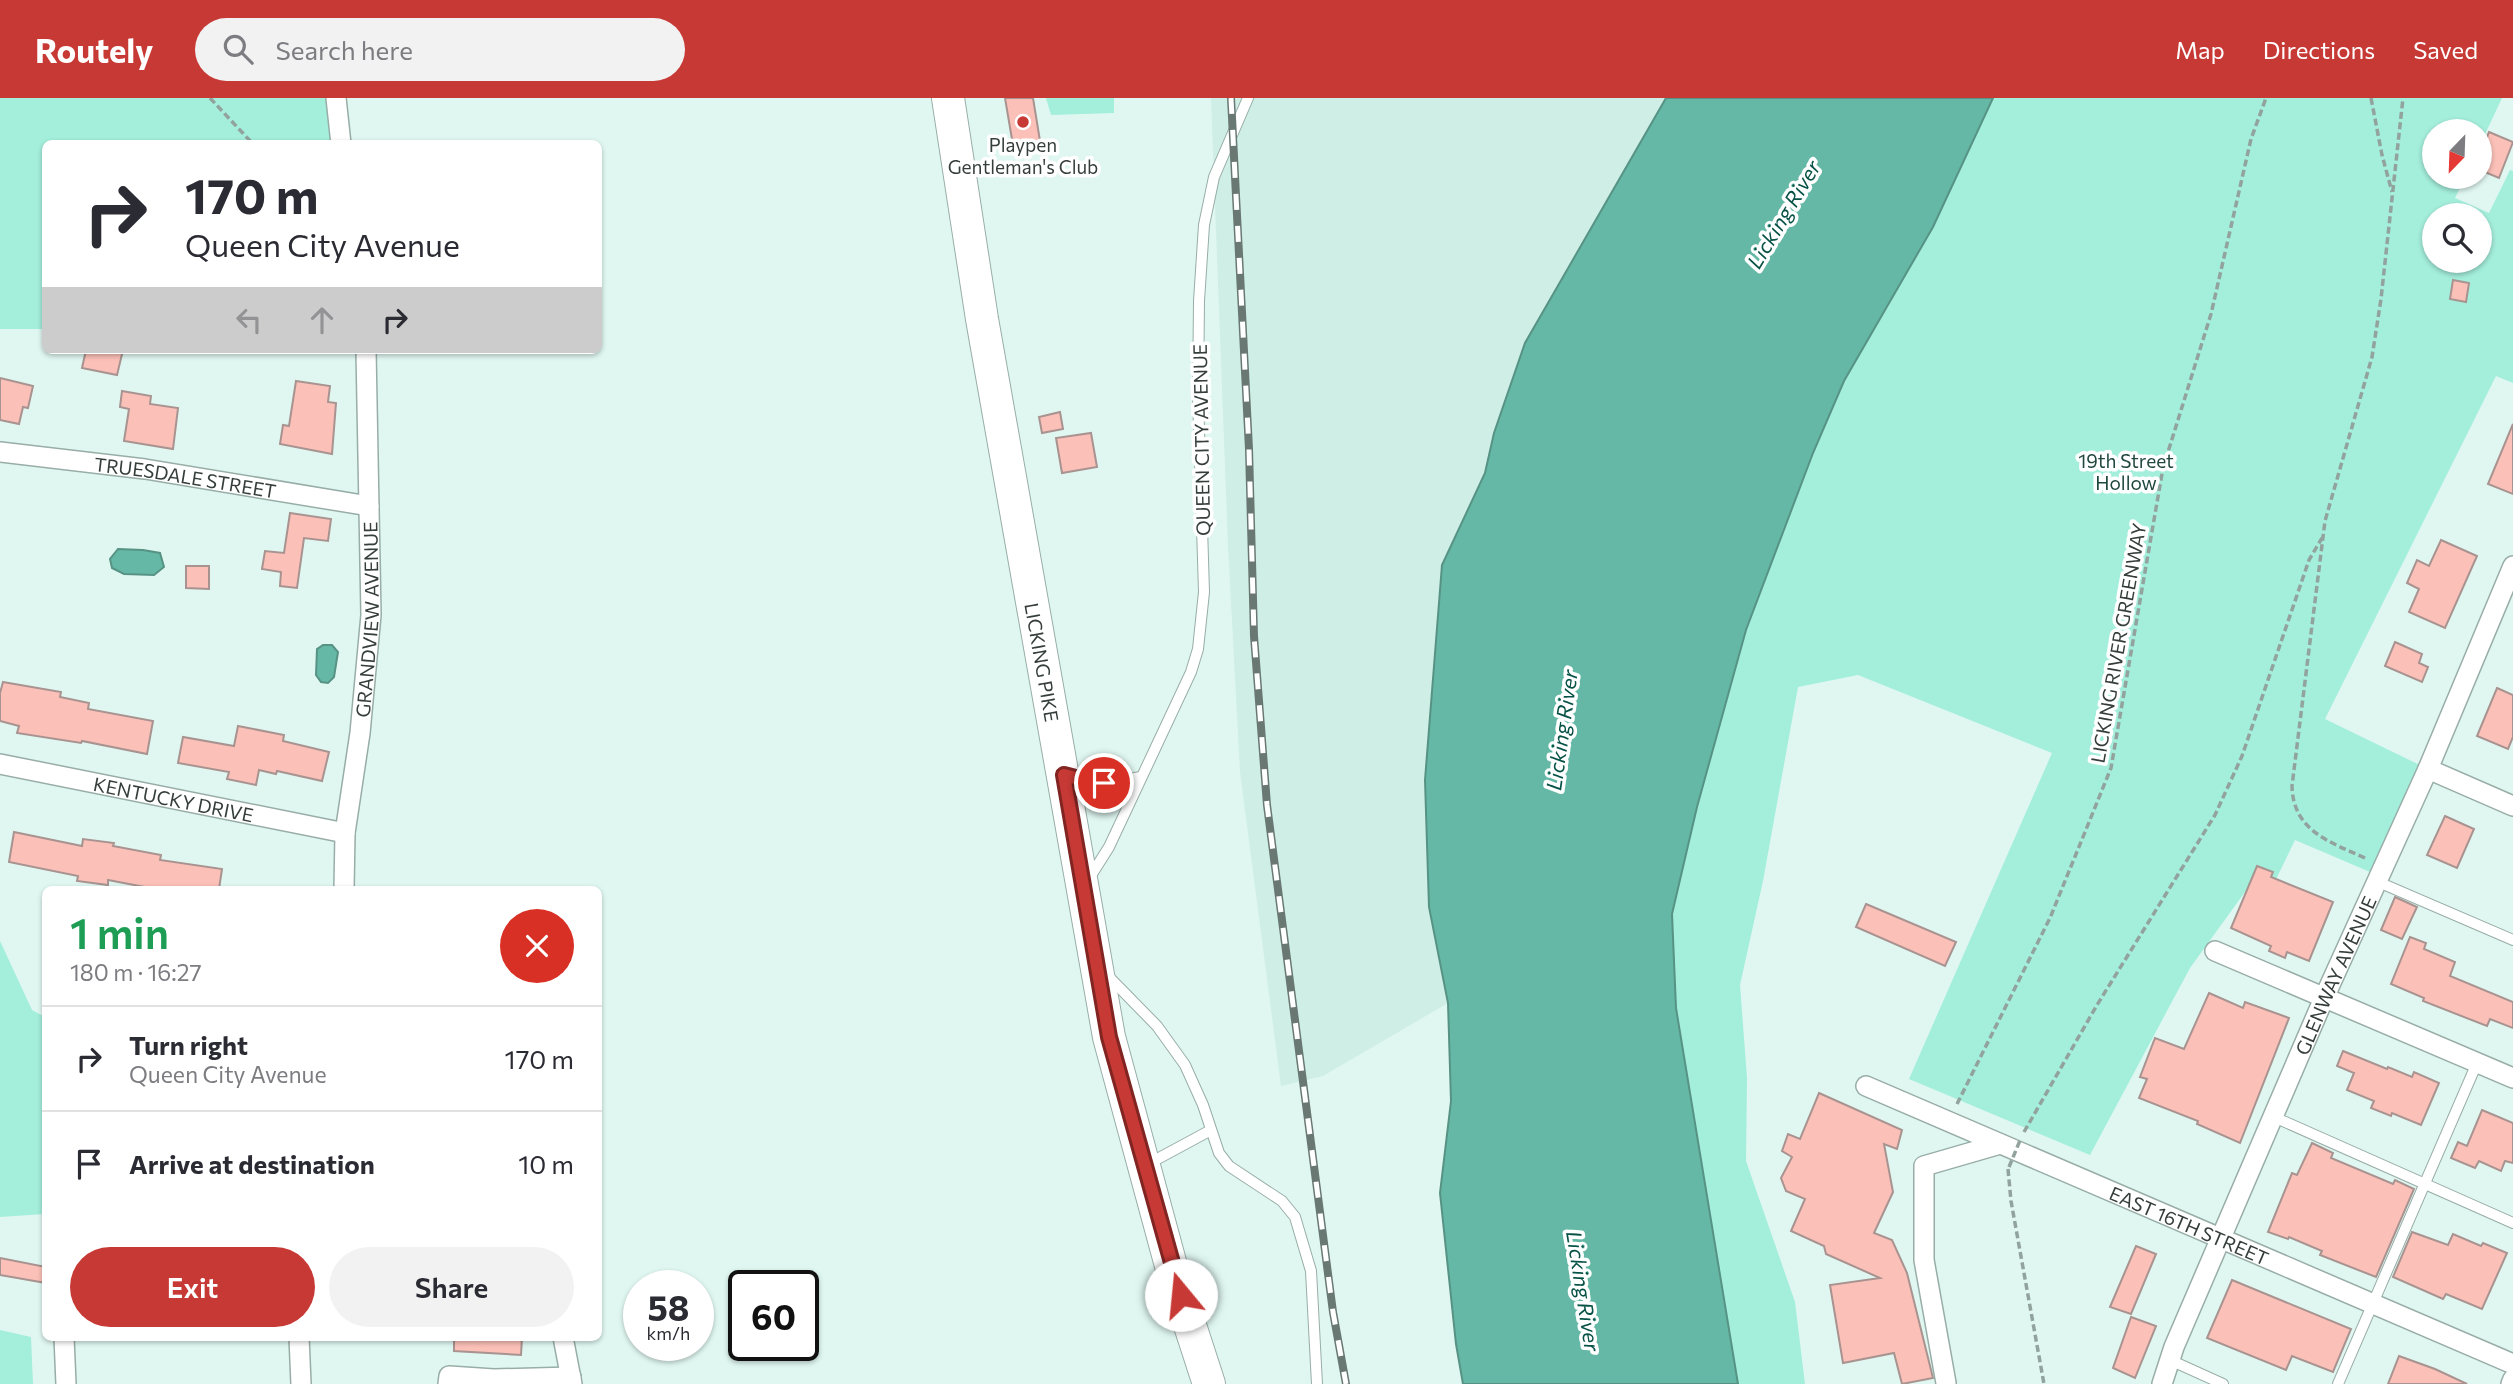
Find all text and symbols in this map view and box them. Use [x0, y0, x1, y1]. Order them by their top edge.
search box [195, 18, 685, 81]
text: Routely [35, 29, 153, 70]
icon: search [219, 30, 257, 68]
text: Search here [275, 34, 413, 65]
text: Map [2175, 35, 2225, 64]
text: Directions [2263, 35, 2375, 64]
text: Saved [2413, 35, 2478, 64]
marker: Playpen Gentleman's Club [1015, 114, 1031, 130]
north arrow [2422, 119, 2492, 189]
map controls [2422, 119, 2492, 273]
place label: Playpen Gentleman's Club [948, 133, 1098, 178]
water label: Licking River [1741, 155, 1825, 273]
text: 170 m [185, 164, 318, 224]
icon: right [70, 168, 161, 259]
button: search [2422, 203, 2492, 273]
text: Queen City Avenue [185, 224, 460, 264]
icon: left [230, 301, 268, 339]
icon: ahead [303, 301, 341, 339]
icon: right [376, 301, 414, 339]
street label: QUEEN CITY AVENUE [1188, 344, 1214, 536]
park label: 19th Street Hollow [2078, 449, 2174, 494]
street label: TRUESDALE STREET [93, 452, 278, 502]
street label: GRANDVIEW AVENUE [350, 521, 383, 718]
street label: LICKING RIVER GREENWAY [2086, 521, 2150, 765]
street label: LICKING PIKE [1021, 601, 1064, 723]
water label: Licking River [1540, 667, 1582, 792]
pin [1074, 753, 1134, 813]
icon: arrive [1085, 764, 1123, 802]
street label: KENTUCKY DRIVE [92, 771, 256, 826]
street label: GLENWAY AVENUE [2290, 892, 2380, 1058]
text: 1 min [70, 906, 169, 958]
button: close [500, 909, 574, 983]
text: 180 m · 16:27 [70, 958, 202, 986]
text: Turn right [129, 1029, 248, 1060]
icon: right [70, 1040, 108, 1078]
text: 170 m [505, 1043, 574, 1074]
text: Queen City Avenue [129, 1060, 327, 1088]
icon: arrive [70, 1145, 108, 1183]
text: Arrive at destination [129, 1148, 375, 1179]
text: 10 m [518, 1148, 574, 1179]
street label: EAST 16TH STREET [2106, 1181, 2272, 1269]
water label: Licking River [1562, 1229, 1606, 1354]
button: Exit [70, 1247, 315, 1327]
button: Share [329, 1247, 574, 1327]
position arrow [1144, 1258, 1218, 1332]
speed limit sign: 60 [728, 1270, 819, 1361]
text: 58 [647, 1285, 690, 1328]
text: km/h [647, 1322, 690, 1344]

